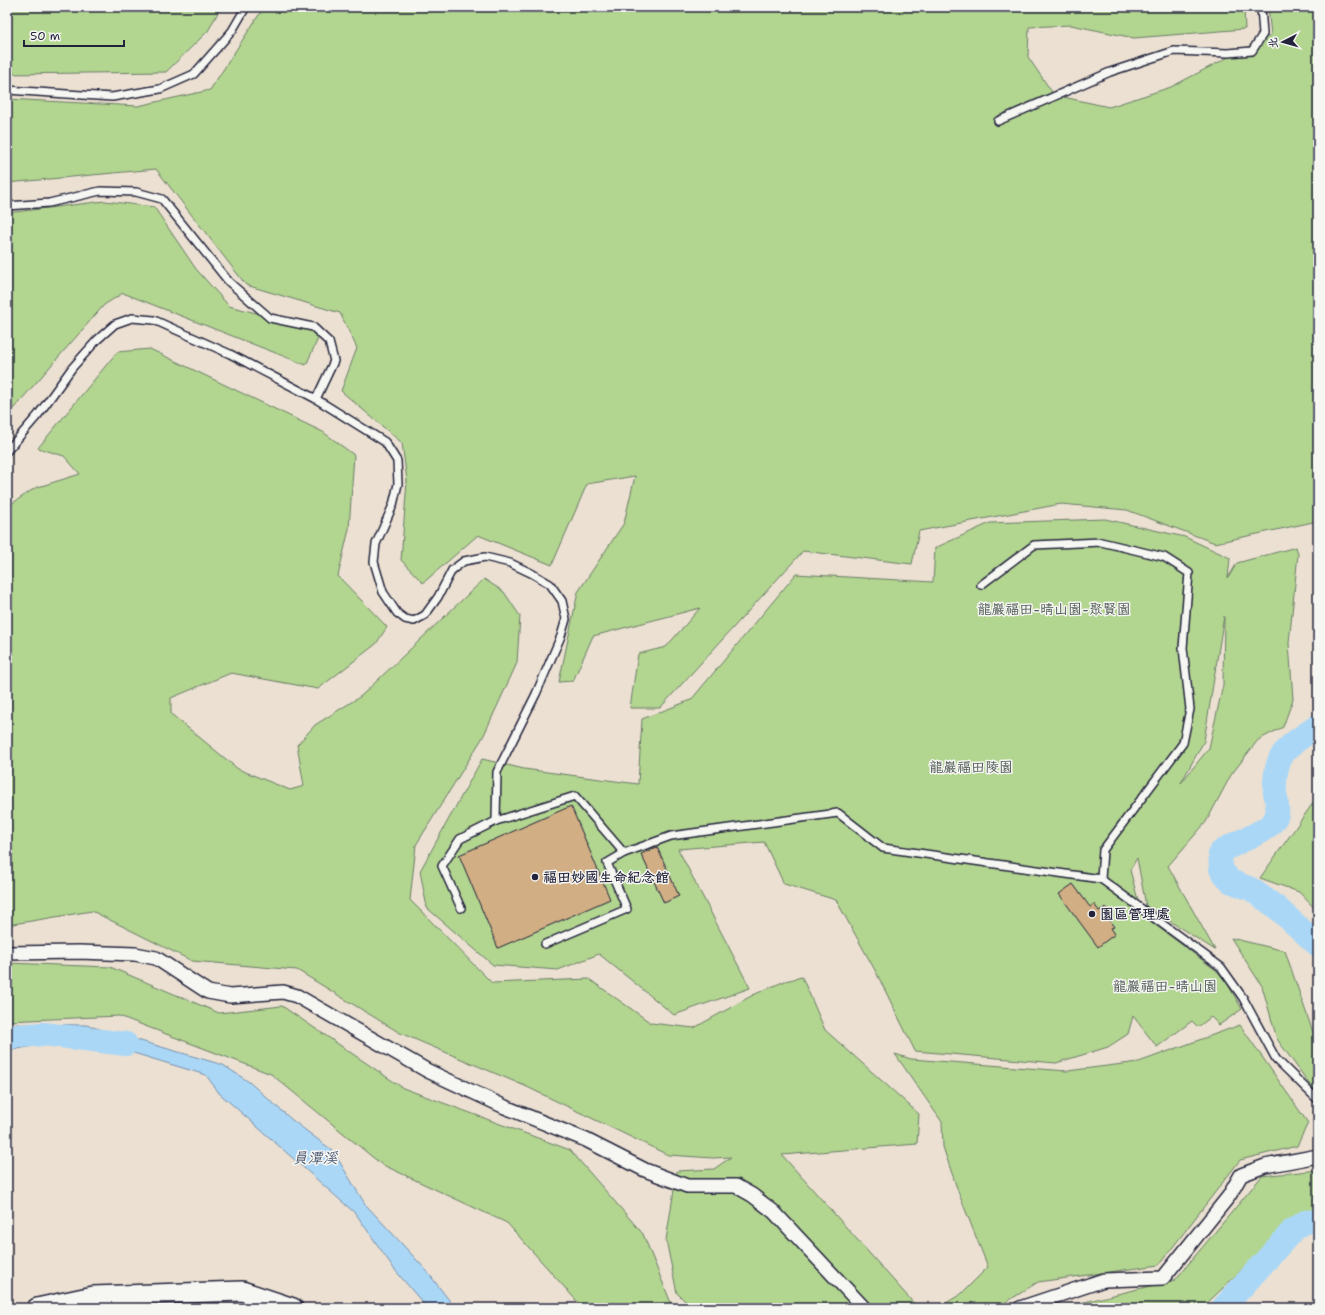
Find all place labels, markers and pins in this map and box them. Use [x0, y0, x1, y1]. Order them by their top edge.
place label: 福田妙國生命紀念館 [543, 868, 669, 886]
marker: 福田妙國生命紀念館 [530, 872, 540, 882]
place label: 園區管理處 [1100, 905, 1170, 923]
marker: 園區管理處 [1087, 909, 1097, 919]

